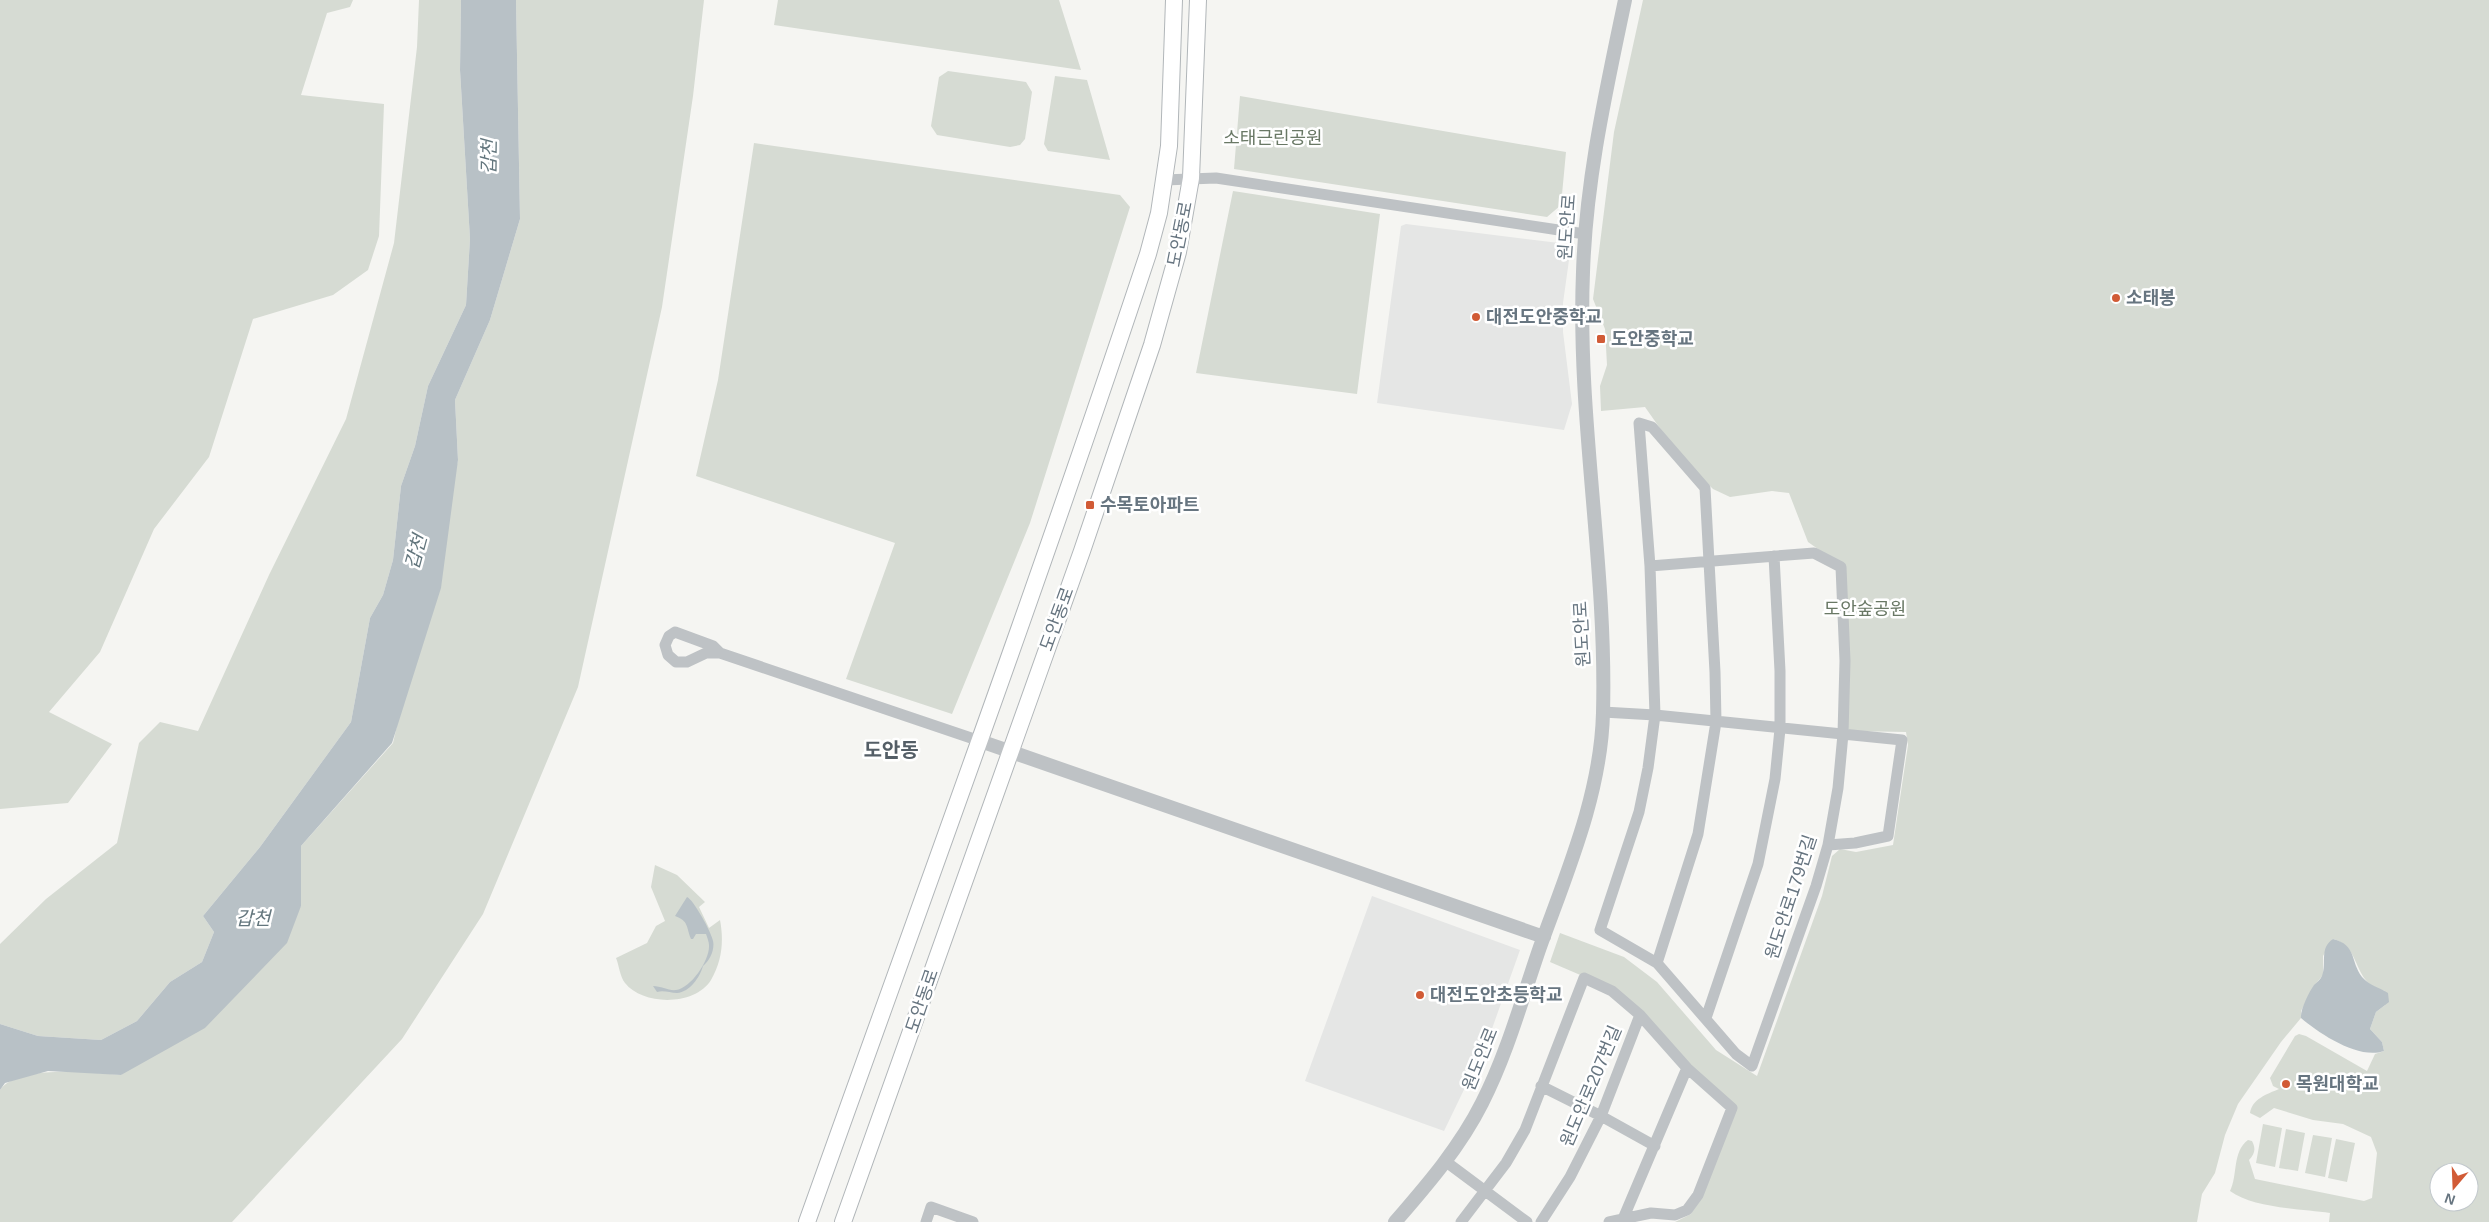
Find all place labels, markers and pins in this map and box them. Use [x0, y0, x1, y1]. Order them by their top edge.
place label: 소태봉 [2126, 288, 2176, 308]
marker: 소태봉 [2110, 292, 2122, 304]
place label: 대전도안중학교 [1486, 307, 1602, 327]
marker: 대전도안중학교 [1470, 311, 1482, 323]
place label: 도안중학교 [1611, 329, 1694, 349]
marker: 도안중학교 [1595, 333, 1607, 345]
place label: 수목토아파트 [1100, 495, 1199, 515]
marker: 수목토아파트 [1084, 499, 1096, 511]
place label: 대전도안초등학교 [1430, 985, 1562, 1005]
marker: 대전도안초등학교 [1414, 989, 1426, 1001]
place label: 목원대학교 [2296, 1074, 2379, 1094]
marker: 목원대학교 [2280, 1078, 2292, 1090]

